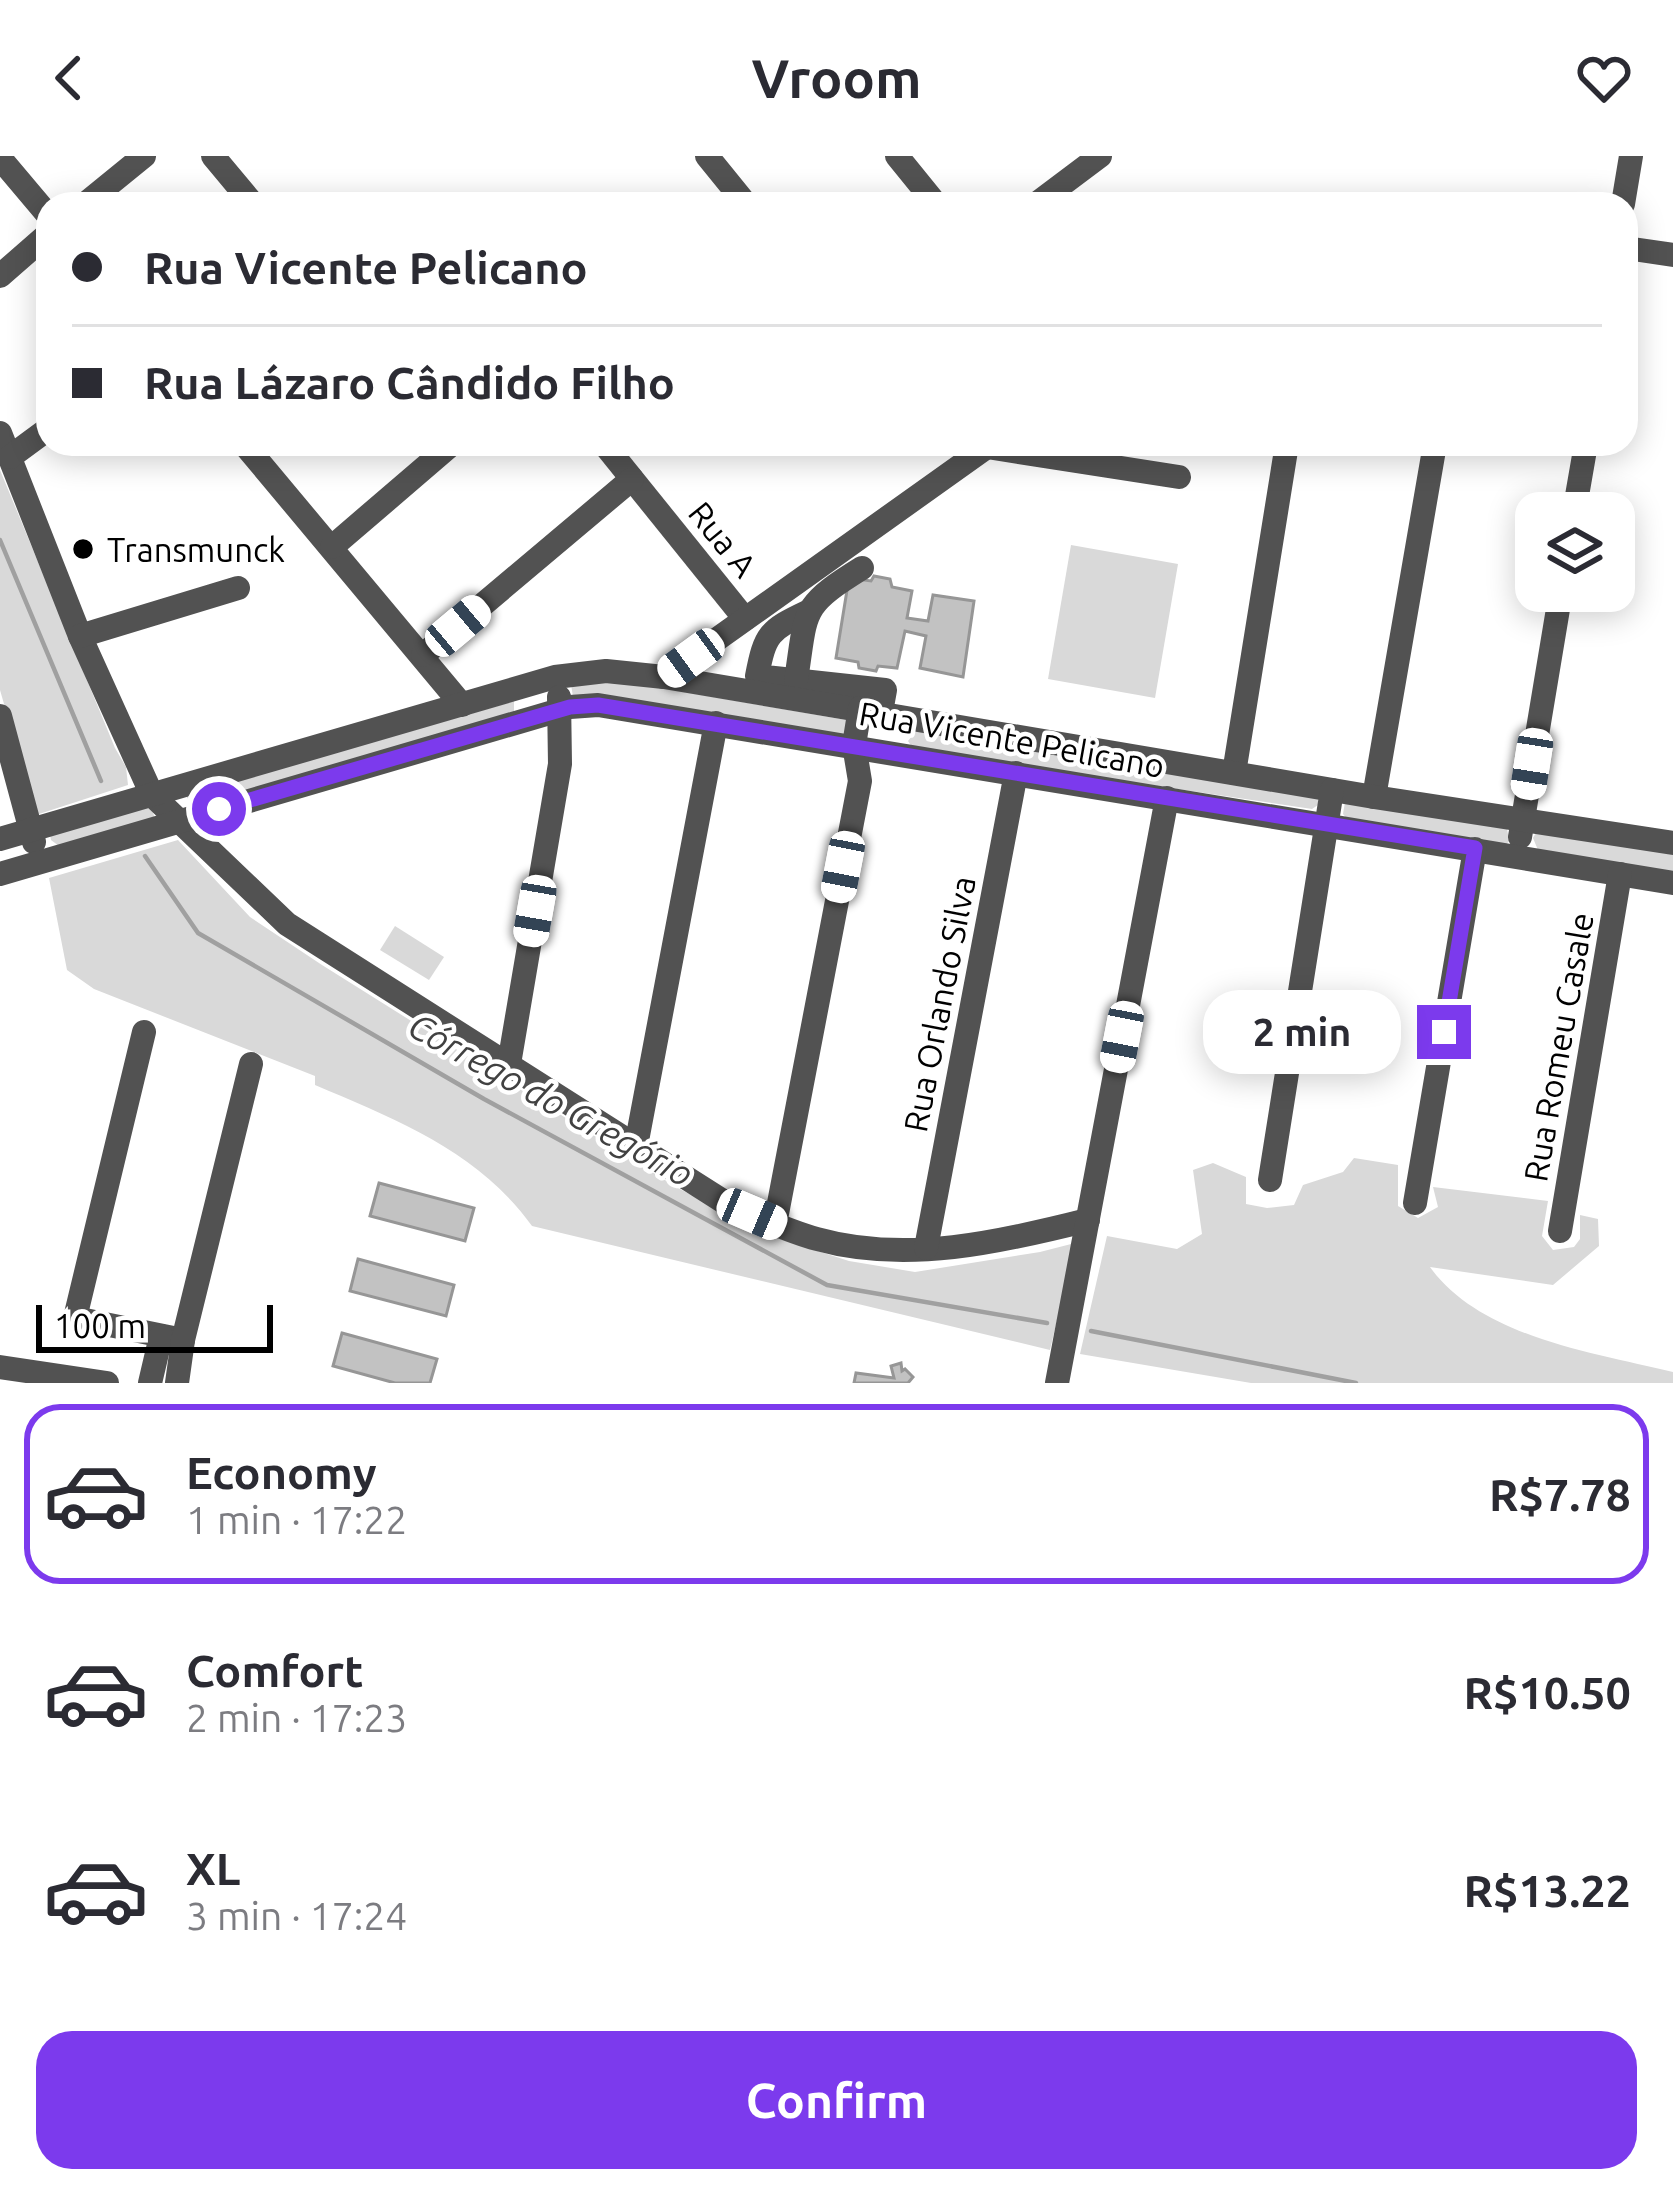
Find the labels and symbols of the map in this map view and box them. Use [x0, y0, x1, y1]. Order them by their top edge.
street label: Rua A [682, 494, 765, 584]
place label: Transmunck [107, 531, 285, 568]
marker: Transmunck [70, 536, 96, 562]
car [419, 589, 497, 663]
car [651, 622, 731, 694]
street label: Rua Vicente Pelicano [857, 694, 1167, 784]
car [1509, 726, 1555, 802]
route start [192, 782, 246, 836]
car [818, 828, 868, 906]
car [511, 872, 559, 950]
street label: Rua Orlando Silva [896, 873, 982, 1135]
street label: Rua Romeu Casale [1516, 910, 1600, 1184]
callout: 2 min [1204, 990, 1402, 1074]
car [1097, 998, 1147, 1076]
water label: Córrego do Gregório [402, 1004, 700, 1194]
route end [1417, 1005, 1471, 1059]
car [712, 1183, 792, 1245]
scale bar [36, 1299, 273, 1352]

